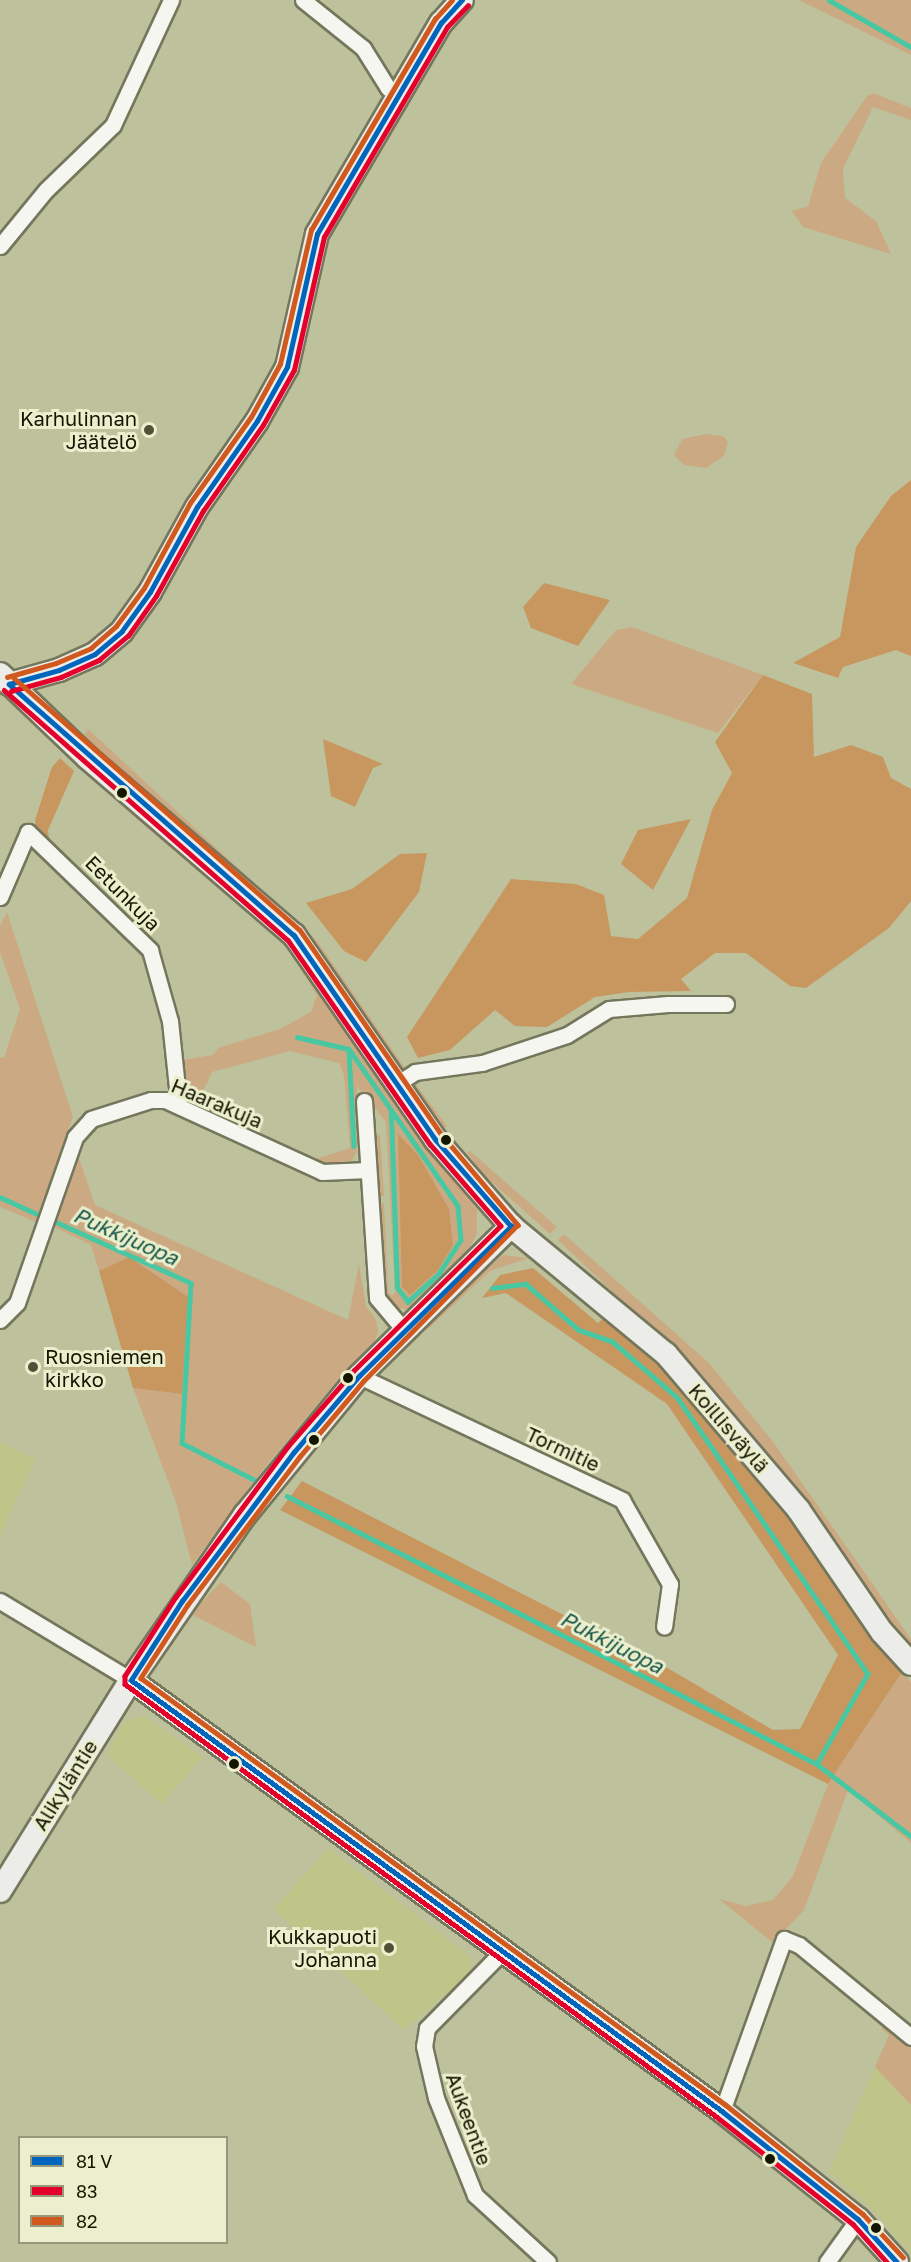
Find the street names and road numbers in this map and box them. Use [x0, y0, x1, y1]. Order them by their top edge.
street label: Eetunkuja [81, 851, 165, 935]
street label: Haarakuja [168, 1073, 266, 1133]
street label: Koillisväylä [684, 1379, 774, 1477]
street label: Tormitie [522, 1422, 604, 1476]
street label: Alikyläntie [28, 1735, 102, 1835]
street label: Aukeentie [441, 2070, 497, 2168]

